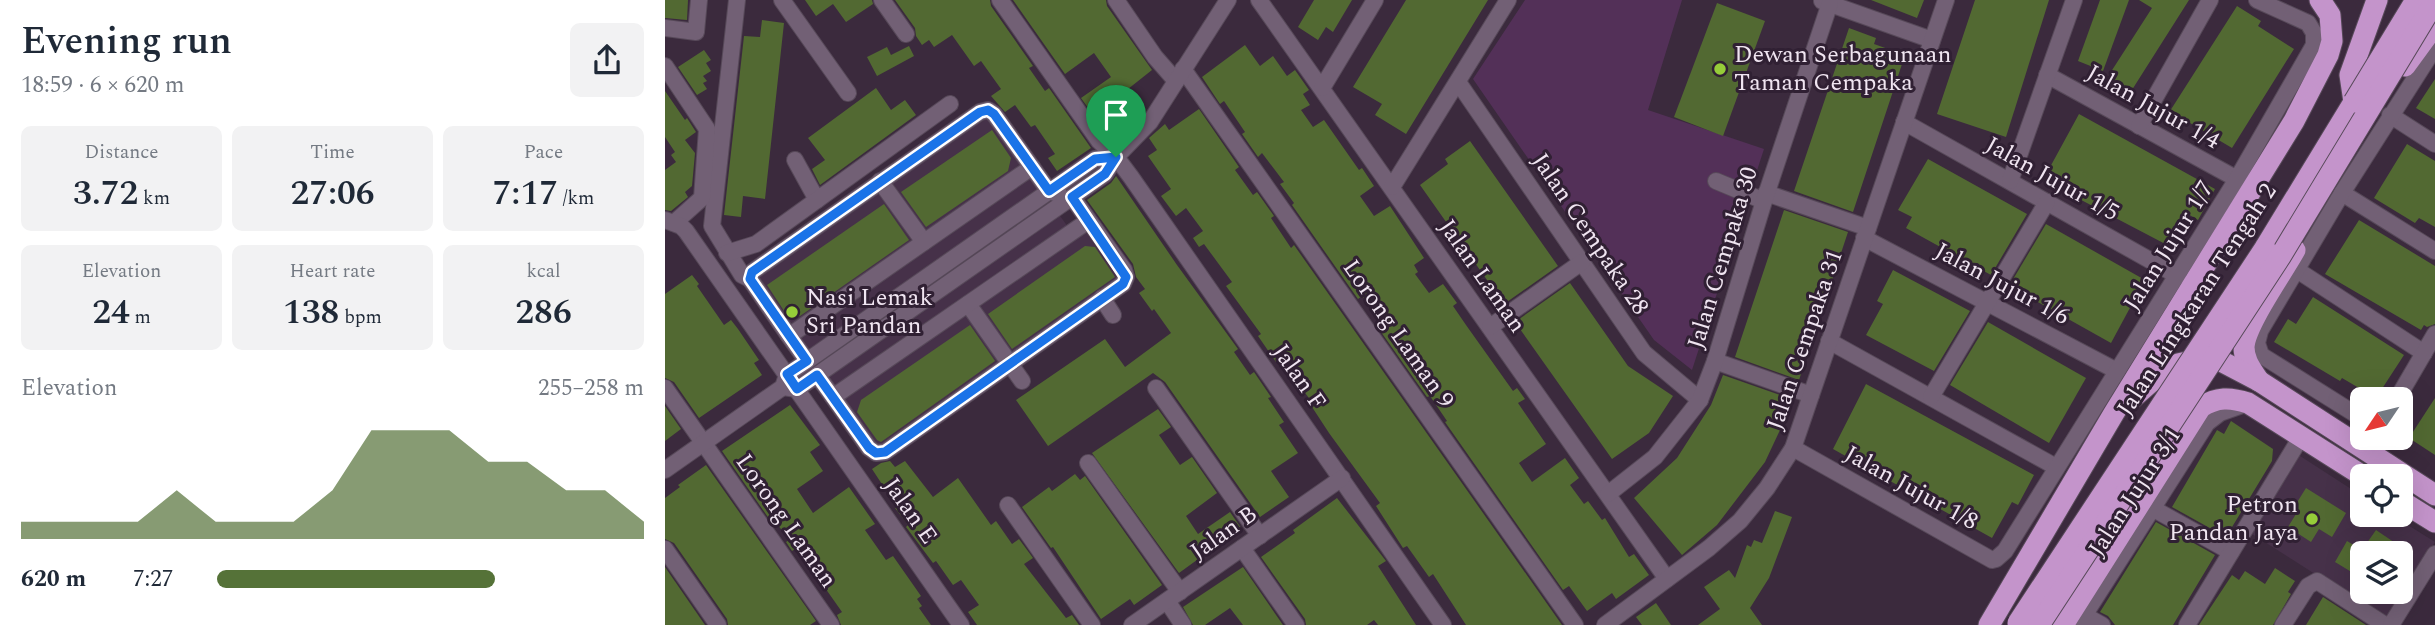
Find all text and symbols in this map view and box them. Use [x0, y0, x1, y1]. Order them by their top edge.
text: Evening run [21, 13, 232, 71]
button: share [570, 23, 644, 97]
place label: Dewan Serbagunaan Taman Cempaka [1734, 37, 1951, 101]
street label: Jalan Jujur 1/4 [2079, 55, 2227, 159]
marker: Dewan Serbagunaan Taman Cempaka [1712, 61, 1728, 77]
text: 18:59 · 6 × 620 m [21, 68, 185, 103]
pin [1086, 85, 1146, 157]
icon: arrive [1097, 96, 1135, 134]
street label: Jalan Jujur 1/5 [1978, 127, 2126, 231]
text: Distance [84, 138, 159, 167]
text: Time [310, 138, 355, 167]
text: Pace [524, 138, 563, 167]
street label: Jalan Cempaka 28 [1522, 146, 1658, 322]
street label: Jalan Cempaka 30 [1678, 162, 1768, 354]
text: 3.72 [73, 167, 138, 220]
text: 27:06 [290, 167, 375, 220]
text: 7:17 [493, 167, 558, 220]
street label: Jalan Jujur 1/7 [2114, 174, 2224, 318]
street label: Jalan Lingkaran Tengah 2 [2108, 176, 2286, 424]
text: km [138, 184, 170, 213]
text: /km [558, 184, 594, 213]
street label: Jalan Laman [1429, 212, 1535, 340]
street label: Jalan Jujur 1/6 [1928, 233, 2076, 335]
street label: Jalan Cempaka 31 [1757, 245, 1853, 435]
street label: Lorong Laman 9 [1333, 252, 1463, 416]
text: Elevation [82, 257, 161, 286]
text: Heart rate [290, 257, 375, 286]
text: kcal [526, 257, 561, 286]
place label: Nasi Lemak Sri Pandan [806, 280, 933, 344]
text: 24 [92, 286, 130, 339]
text: 138 [283, 286, 339, 339]
text: 286 [515, 286, 572, 339]
text: m [130, 303, 151, 332]
text: bpm [339, 303, 382, 332]
marker: Nasi Lemak Sri Pandan [784, 304, 800, 320]
street label: Jalan F [1263, 336, 1335, 418]
text: Elevation [21, 371, 117, 406]
text: 255–258 m [538, 371, 644, 406]
north arrow [2350, 387, 2413, 450]
map controls [2350, 387, 2413, 604]
street label: Jalan Jujur 3/1 [2080, 420, 2190, 564]
street label: Jalan Jujur 1/8 [1837, 436, 1985, 540]
street label: Lorong Laman [726, 446, 846, 596]
button: locate [2350, 464, 2413, 527]
street label: Jalan E [874, 470, 946, 552]
place label: Petron Pandan Jaya [2169, 487, 2298, 551]
street label: Jalan B [1183, 497, 1265, 569]
marker: Petron Pandan Jaya [2304, 511, 2320, 527]
button: layers [2350, 541, 2413, 604]
text: 620 m [21, 562, 86, 597]
text: 7:27 [133, 562, 173, 597]

